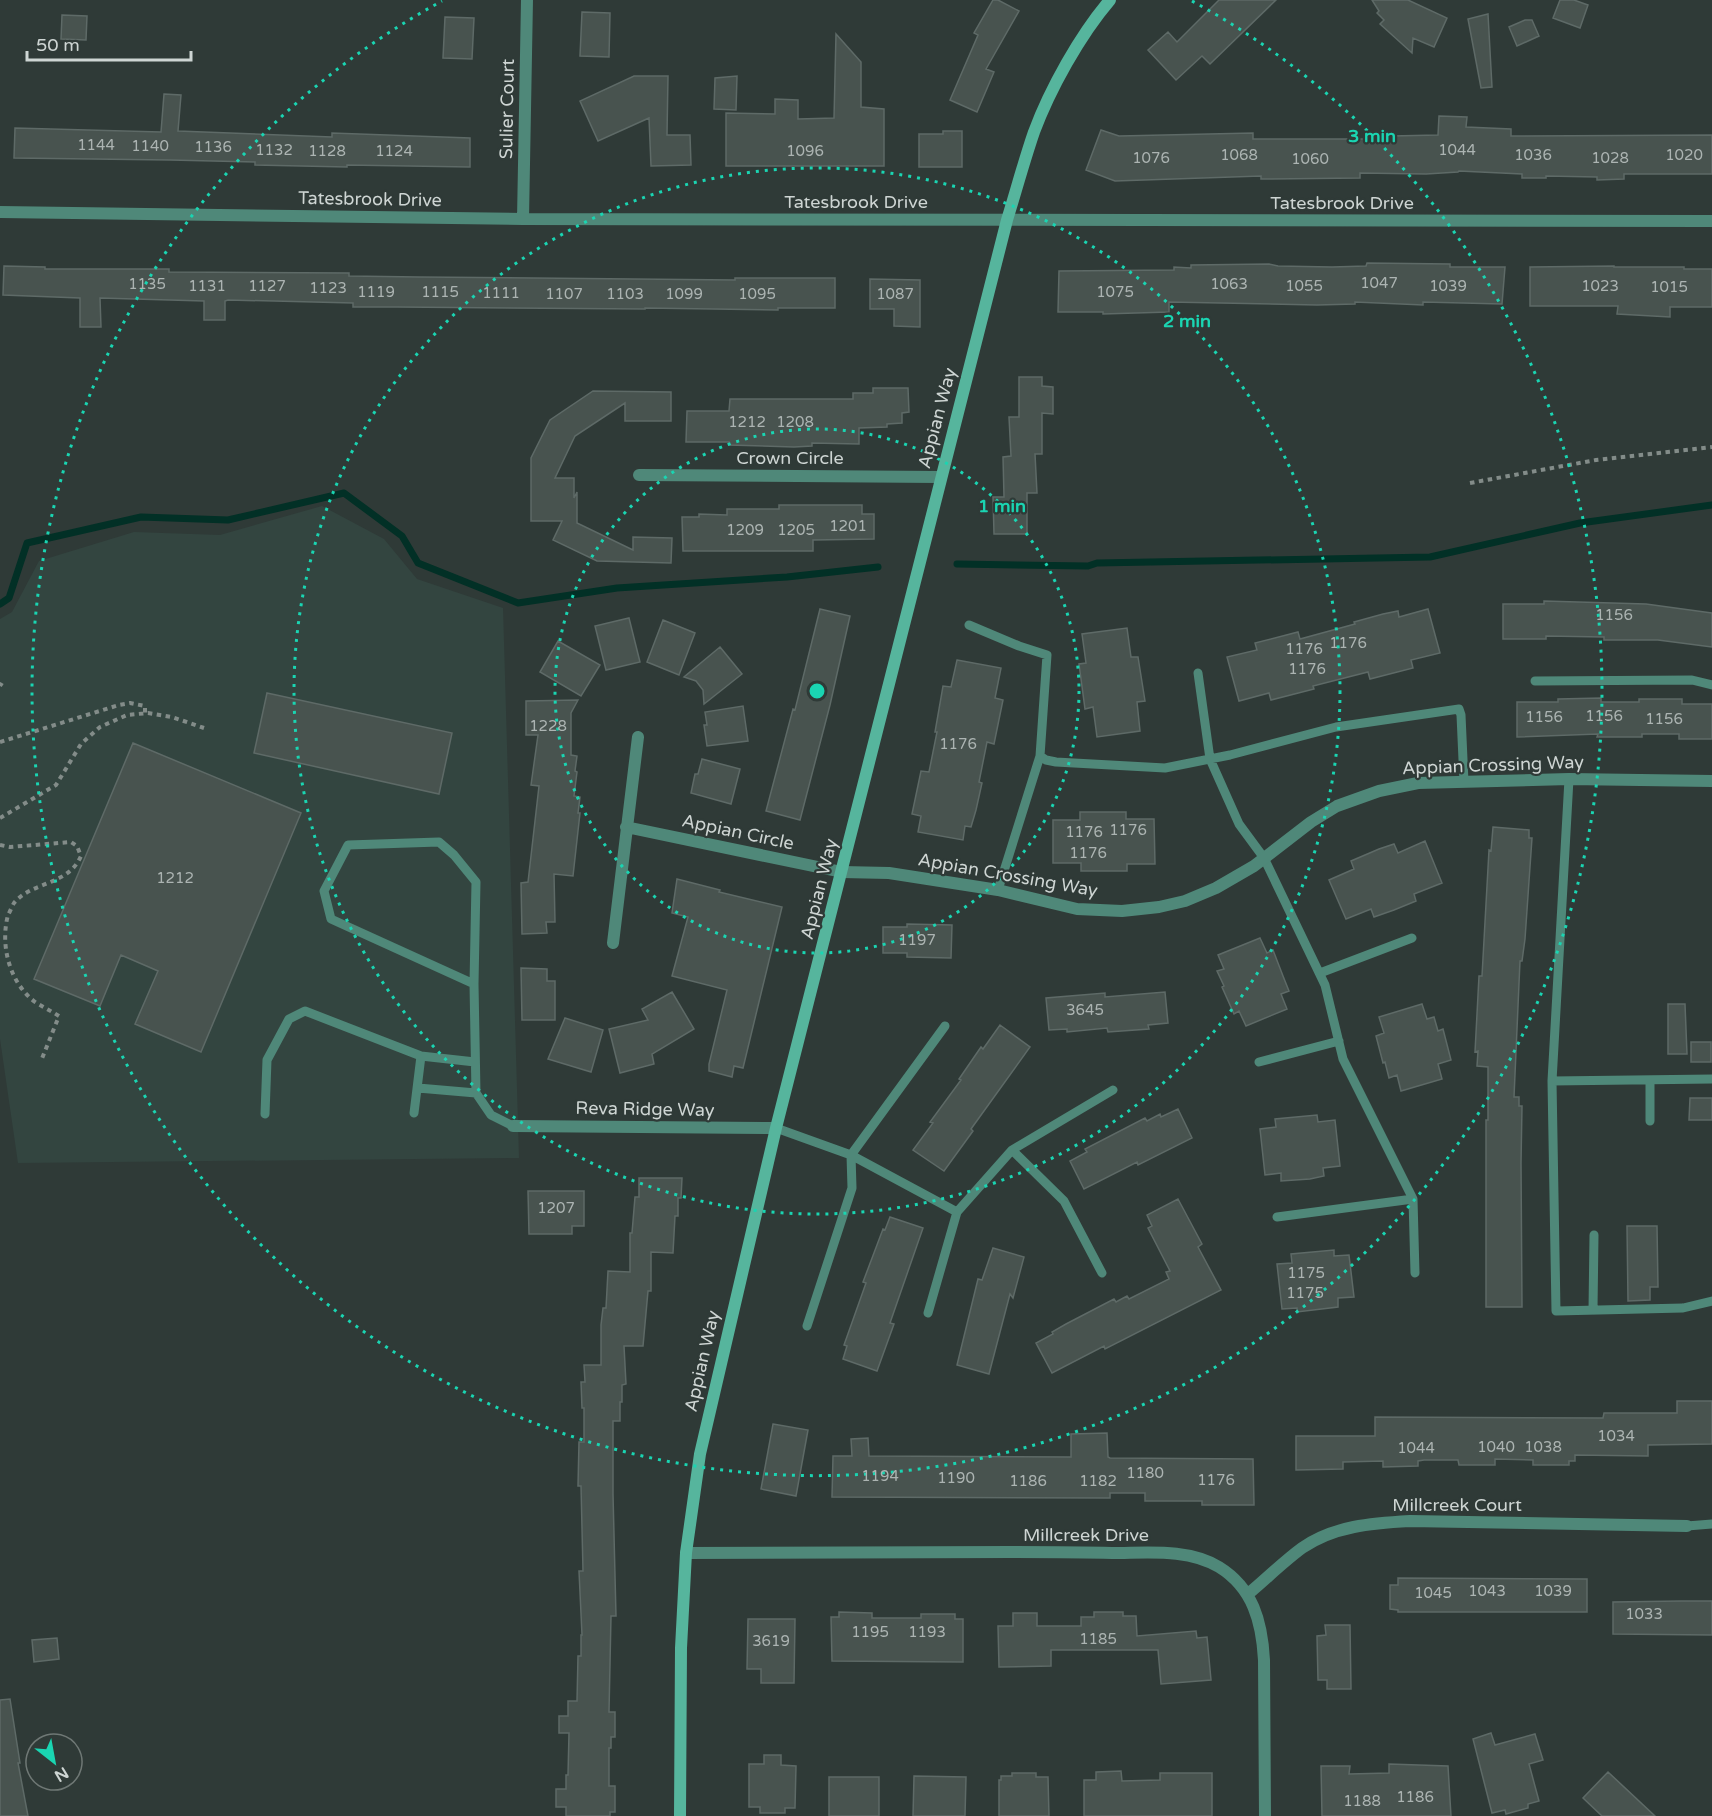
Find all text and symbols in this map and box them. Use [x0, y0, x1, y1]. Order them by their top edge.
scale bar [27, 24, 190, 62]
text: 50 m [36, 34, 80, 56]
street label: Sulier Court [495, 58, 519, 159]
text: 3 min [1348, 125, 1396, 147]
house number: 1144 [77, 136, 115, 154]
house number: 1140 [131, 137, 169, 155]
house number: 1136 [194, 138, 232, 156]
house number: 1132 [255, 141, 293, 159]
house number: 1044 [1438, 141, 1476, 159]
house number: 1128 [308, 142, 346, 160]
house number: 1124 [375, 142, 413, 160]
house number: 1096 [786, 142, 824, 160]
house number: 1068 [1220, 146, 1258, 164]
house number: 1036 [1514, 146, 1552, 164]
house number: 1020 [1665, 146, 1703, 164]
house number: 1076 [1132, 149, 1170, 167]
house number: 1028 [1591, 149, 1629, 167]
house number: 1060 [1291, 150, 1329, 168]
street label: Tatesbrook Drive [298, 187, 442, 211]
street label: Tatesbrook Drive [784, 191, 928, 213]
street label: Tatesbrook Drive [1270, 192, 1414, 214]
house number: 1047 [1360, 274, 1398, 292]
house number: 1135 [128, 275, 166, 293]
house number: 1063 [1210, 275, 1248, 293]
house number: 1131 [188, 277, 226, 295]
house number: 1127 [248, 277, 286, 295]
house number: 1055 [1285, 277, 1323, 295]
house number: 1039 [1429, 277, 1467, 295]
house number: 1023 [1581, 277, 1619, 295]
house number: 1015 [1650, 278, 1688, 296]
house number: 1123 [309, 279, 347, 297]
house number: 1119 [357, 283, 395, 301]
house number: 1115 [421, 283, 459, 301]
house number: 1075 [1096, 283, 1134, 301]
house number: 1111 [482, 284, 520, 302]
house number: 1107 [545, 285, 583, 303]
house number: 1103 [606, 285, 644, 303]
house number: 1099 [665, 285, 703, 303]
house number: 1095 [738, 285, 776, 303]
house number: 1087 [876, 285, 914, 303]
text: 2 min [1163, 310, 1211, 332]
street label: Appian Way [913, 365, 961, 471]
house number: 1212 [728, 413, 766, 431]
house number: 1208 [776, 413, 814, 431]
street label: Crown Circle [736, 447, 844, 469]
text: 1 min [978, 495, 1026, 517]
house number: 1201 [829, 517, 867, 535]
house number: 1209 [726, 521, 764, 539]
house number: 1205 [777, 521, 815, 539]
house number: 1156 [1595, 606, 1633, 624]
house number: 1176 [1329, 634, 1367, 652]
house number: 1176 [1285, 640, 1323, 658]
house number: 1176 [1288, 660, 1326, 678]
centre of rings [807, 681, 827, 701]
house number: 1156 [1585, 707, 1623, 725]
house number: 1156 [1525, 708, 1563, 726]
house number: 1156 [1645, 710, 1683, 728]
house number: 1228 [529, 717, 567, 735]
house number: 1176 [939, 735, 977, 753]
street label: Appian Crossing Way [1402, 751, 1585, 779]
street label: Appian Circle [680, 809, 796, 855]
house number: 1176 [1109, 821, 1147, 839]
house number: 1176 [1065, 823, 1103, 841]
street label: Appian Way [796, 836, 842, 942]
house number: 1176 [1069, 844, 1107, 862]
street label: Appian Crossing Way [916, 848, 1100, 902]
house number: 1212 [156, 869, 194, 887]
house number: 1197 [898, 931, 936, 949]
house number: 3645 [1066, 1001, 1104, 1019]
street label: Reva Ridge Way [575, 1097, 715, 1121]
house number: 1207 [537, 1199, 575, 1217]
house number: 1175 [1287, 1264, 1325, 1282]
house number: 1175 [1286, 1284, 1324, 1302]
street label: Appian Way [680, 1308, 724, 1414]
house number: 1034 [1597, 1427, 1635, 1445]
house number: 1040 [1477, 1438, 1515, 1456]
house number: 1038 [1524, 1438, 1562, 1456]
house number: 1044 [1397, 1439, 1435, 1457]
house number: 1180 [1126, 1464, 1164, 1482]
house number: 1194 [861, 1467, 899, 1485]
house number: 1190 [937, 1469, 975, 1487]
house number: 1176 [1197, 1471, 1235, 1489]
house number: 1186 [1009, 1472, 1047, 1490]
house number: 1182 [1079, 1472, 1117, 1490]
street label: Millcreek Court [1392, 1494, 1522, 1516]
street label: Millcreek Drive [1023, 1524, 1149, 1546]
house number: 1043 [1468, 1582, 1506, 1600]
house number: 1039 [1534, 1582, 1572, 1600]
house number: 1045 [1414, 1584, 1452, 1602]
house number: 1033 [1625, 1605, 1663, 1623]
house number: 1195 [851, 1623, 889, 1641]
house number: 1193 [908, 1623, 946, 1641]
house number: 1185 [1079, 1630, 1117, 1648]
house number: 3619 [752, 1632, 790, 1650]
north arrow [24, 1732, 84, 1792]
text: N [51, 1762, 72, 1786]
house number: 1186 [1396, 1788, 1434, 1806]
house number: 1188 [1343, 1792, 1381, 1810]

